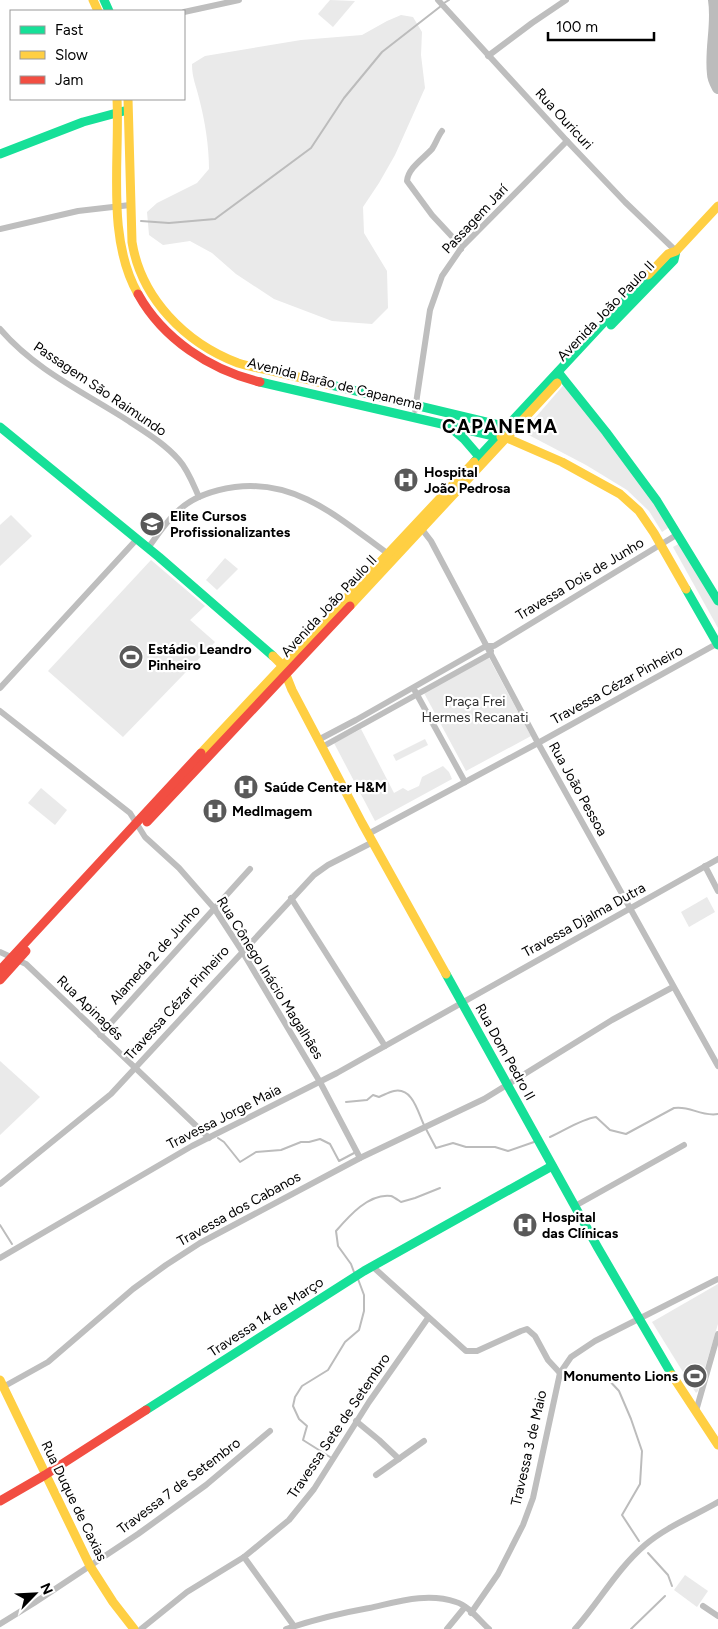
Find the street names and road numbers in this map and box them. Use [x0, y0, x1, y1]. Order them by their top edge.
street label: Rua Ouricuri [531, 85, 597, 153]
street label: Passagem Jarí [438, 180, 512, 257]
street label: Avenida João Paulo II [554, 257, 658, 365]
street label: Passagem São Raimundo [30, 338, 170, 440]
street label: Avenida Barão de Capanema [246, 354, 424, 414]
street label: Travessa Dois de Junho [513, 534, 647, 624]
street label: Avenida João Paulo II [277, 552, 381, 660]
street label: Travessa Cézar Pinheiro [548, 642, 686, 728]
street label: Rua João Pessoa [545, 739, 611, 839]
street label: Travessa Djalma Dutra [520, 879, 648, 961]
street label: Rua Cônego Inácio Magalhães [213, 894, 327, 1062]
street label: Alameda 2 de Junho [106, 902, 204, 1008]
street label: Travessa Cézar Pinheiro [121, 942, 233, 1064]
street label: Rua Apinagés [53, 972, 127, 1044]
street label: Rua Dom Pedro II [471, 1001, 539, 1103]
street label: Travessa Jorge Maia [164, 1081, 284, 1153]
street label: Travessa dos Cabanos [174, 1168, 304, 1250]
street label: Travessa 14 de Março [205, 1273, 327, 1361]
street label: Travessa Sete de Setembro [284, 1350, 394, 1502]
street label: Travessa 3 de Maio [507, 1389, 551, 1507]
street label: Travessa 7 de Setembro [114, 1434, 244, 1538]
street label: Rua Duque de Caxias [37, 1438, 111, 1564]

